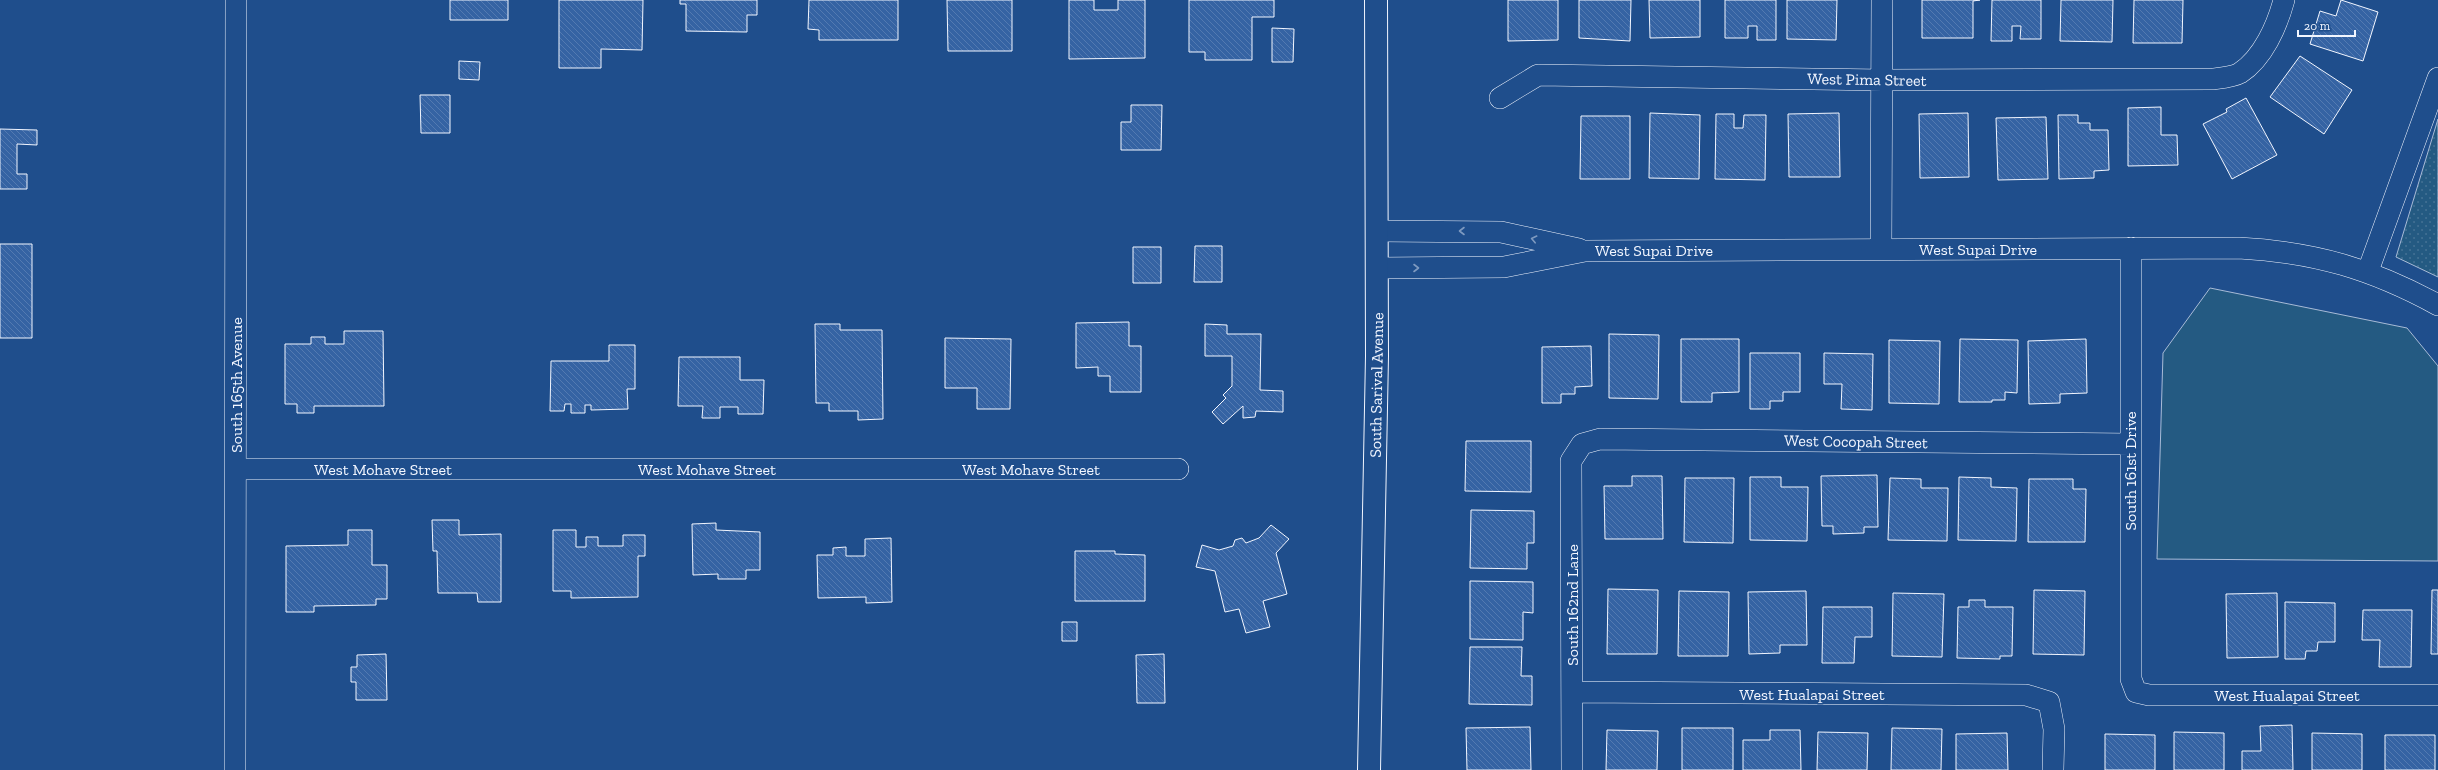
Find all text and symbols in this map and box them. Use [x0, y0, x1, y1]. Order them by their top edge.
scale bar [2298, 12, 2355, 38]
text: 20 m [2304, 19, 2331, 33]
street label: West Pima Street [1807, 69, 1927, 90]
one-way arrow [1459, 227, 1465, 235]
one-way arrow [1530, 235, 1537, 243]
street label: West Supai Drive [1919, 240, 2037, 259]
street label: West Supai Drive [1595, 241, 1713, 260]
one-way arrow [1413, 264, 1419, 272]
street label: South Sarival Avenue [1366, 312, 1387, 458]
street label: South 165th Avenue [227, 317, 246, 453]
street label: South 161st Drive [2121, 411, 2140, 531]
street label: West Cocopah Street [1784, 431, 1928, 452]
street label: West Mohave Street [314, 460, 452, 479]
street label: West Mohave Street [638, 460, 776, 479]
street label: West Mohave Street [962, 460, 1100, 479]
street label: South 162nd Lane [1563, 544, 1582, 666]
street label: West Hualapai Street [1739, 685, 1885, 704]
street label: West Hualapai Street [2214, 686, 2360, 705]

